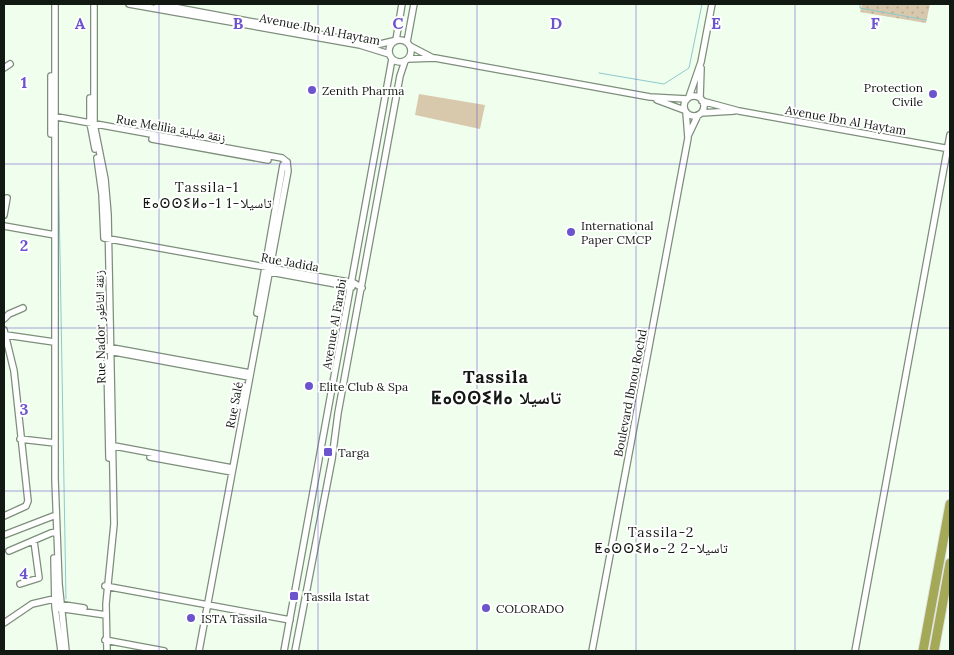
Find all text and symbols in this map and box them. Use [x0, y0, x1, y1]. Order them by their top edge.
street label: Avenue Ibn Al Haytam [257, 10, 382, 48]
text: A [75, 13, 86, 33]
text: B [233, 13, 244, 33]
text: C [392, 13, 404, 33]
text: D [550, 13, 562, 33]
text: E [711, 13, 721, 33]
text: F [870, 13, 880, 33]
text: 1 [21, 72, 27, 92]
place label: Protection Civile [864, 80, 923, 109]
place label: Zenith Pharma [322, 83, 404, 98]
marker: Zenith Pharma [306, 84, 318, 96]
marker: Protection Civile [927, 88, 939, 100]
street label: Avenue Ibn Al Haytam [783, 102, 908, 138]
street label: Rue Melilia زنقة مليلية [115, 111, 227, 145]
district label: Tassila-1 ⵟⴰⵙⵙⵉⵍⴰ-1 1-تاسيلا [142, 178, 272, 212]
place label: International Paper CMCP [581, 218, 654, 247]
marker: International Paper CMCP [565, 226, 577, 238]
text: 2 [20, 235, 28, 255]
street label: Rue Jadida [260, 250, 320, 274]
street label: Rue Nador زنقة الناظور [92, 270, 108, 384]
street label: Avenue Al Farabi [318, 278, 349, 371]
street label: Boulevard Ibnou Rochd [610, 328, 650, 458]
district label: Tassila ⵟⴰⵙⵙⵉⵍⴰ تاسيلا [431, 365, 561, 409]
place label: Elite Club & Spa [319, 379, 408, 394]
street label: Rue Salé [222, 380, 246, 430]
marker: Elite Club & Spa [303, 380, 315, 392]
text: 3 [20, 399, 29, 419]
place label: Targa [338, 445, 370, 460]
marker: Targa [322, 446, 334, 458]
district label: Tassila-2 ⵟⴰⵙⵙⵉⵍⴰ-2 2-تاسيلا [594, 523, 728, 557]
text: 4 [20, 563, 29, 583]
place label: Tassila Istat [304, 589, 370, 604]
marker: Tassila Istat [288, 590, 300, 602]
place label: COLORADO [496, 601, 564, 616]
marker: COLORADO [480, 602, 492, 614]
place label: ISTA Tassila [201, 611, 267, 626]
marker: ISTA Tassila [185, 612, 197, 624]

